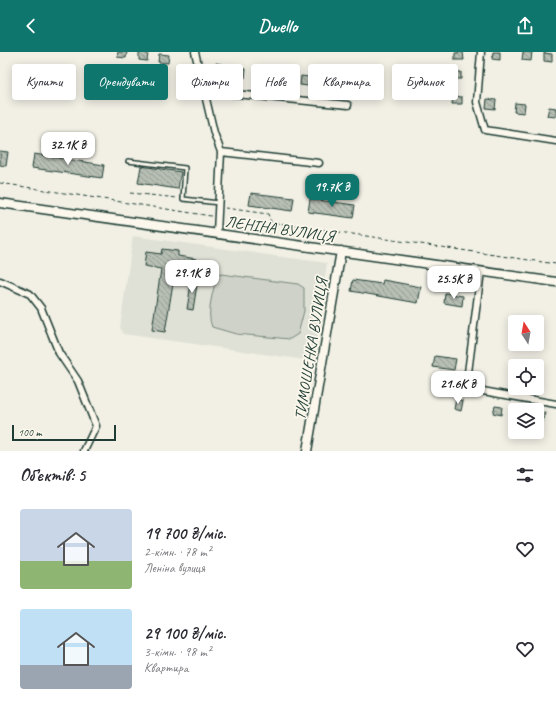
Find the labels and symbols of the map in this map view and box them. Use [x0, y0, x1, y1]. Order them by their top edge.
pin: 32.1K ₴ [31, 132, 105, 166]
pin: 19.7K ₴ [295, 174, 369, 208]
street label: ЛЕНІНА ВУЛИЦЯ [224, 211, 338, 247]
pin: 29.1K ₴ [155, 260, 229, 294]
pin: 25.5K ₴ [417, 266, 491, 300]
street label: ТИМОШЕНКА ВУЛИЦЯ [290, 275, 332, 421]
north arrow [508, 315, 544, 351]
pin: 21.6K ₴ [421, 371, 495, 405]
scale bar [12, 423, 116, 442]

